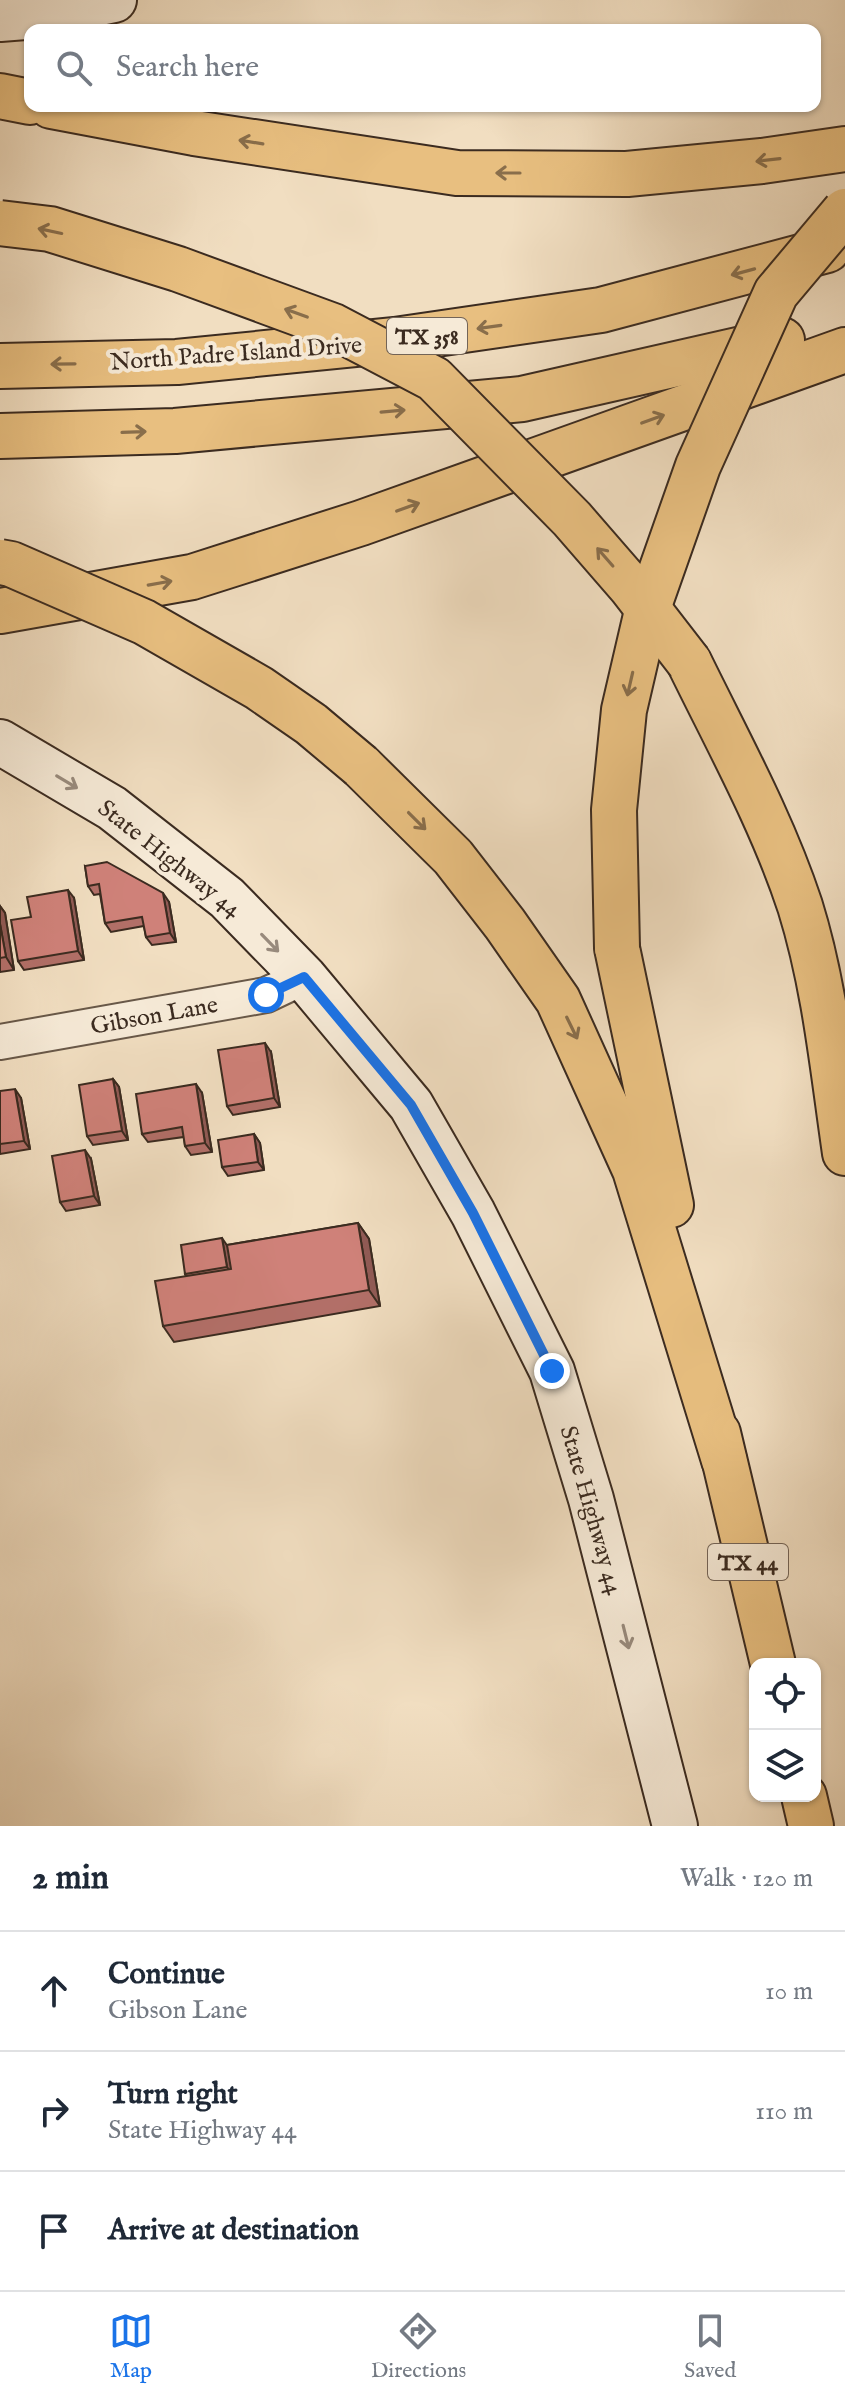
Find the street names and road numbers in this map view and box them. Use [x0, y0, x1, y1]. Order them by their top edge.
road number: TX 358 [387, 318, 467, 354]
street label: North Padre Island Drive [109, 330, 363, 379]
street label: State Highway 44 [91, 793, 247, 925]
street label: Gibson Lane [88, 990, 220, 1043]
street label: State Highway 44 [552, 1422, 630, 1599]
road number: TX 44 [708, 1544, 788, 1580]

